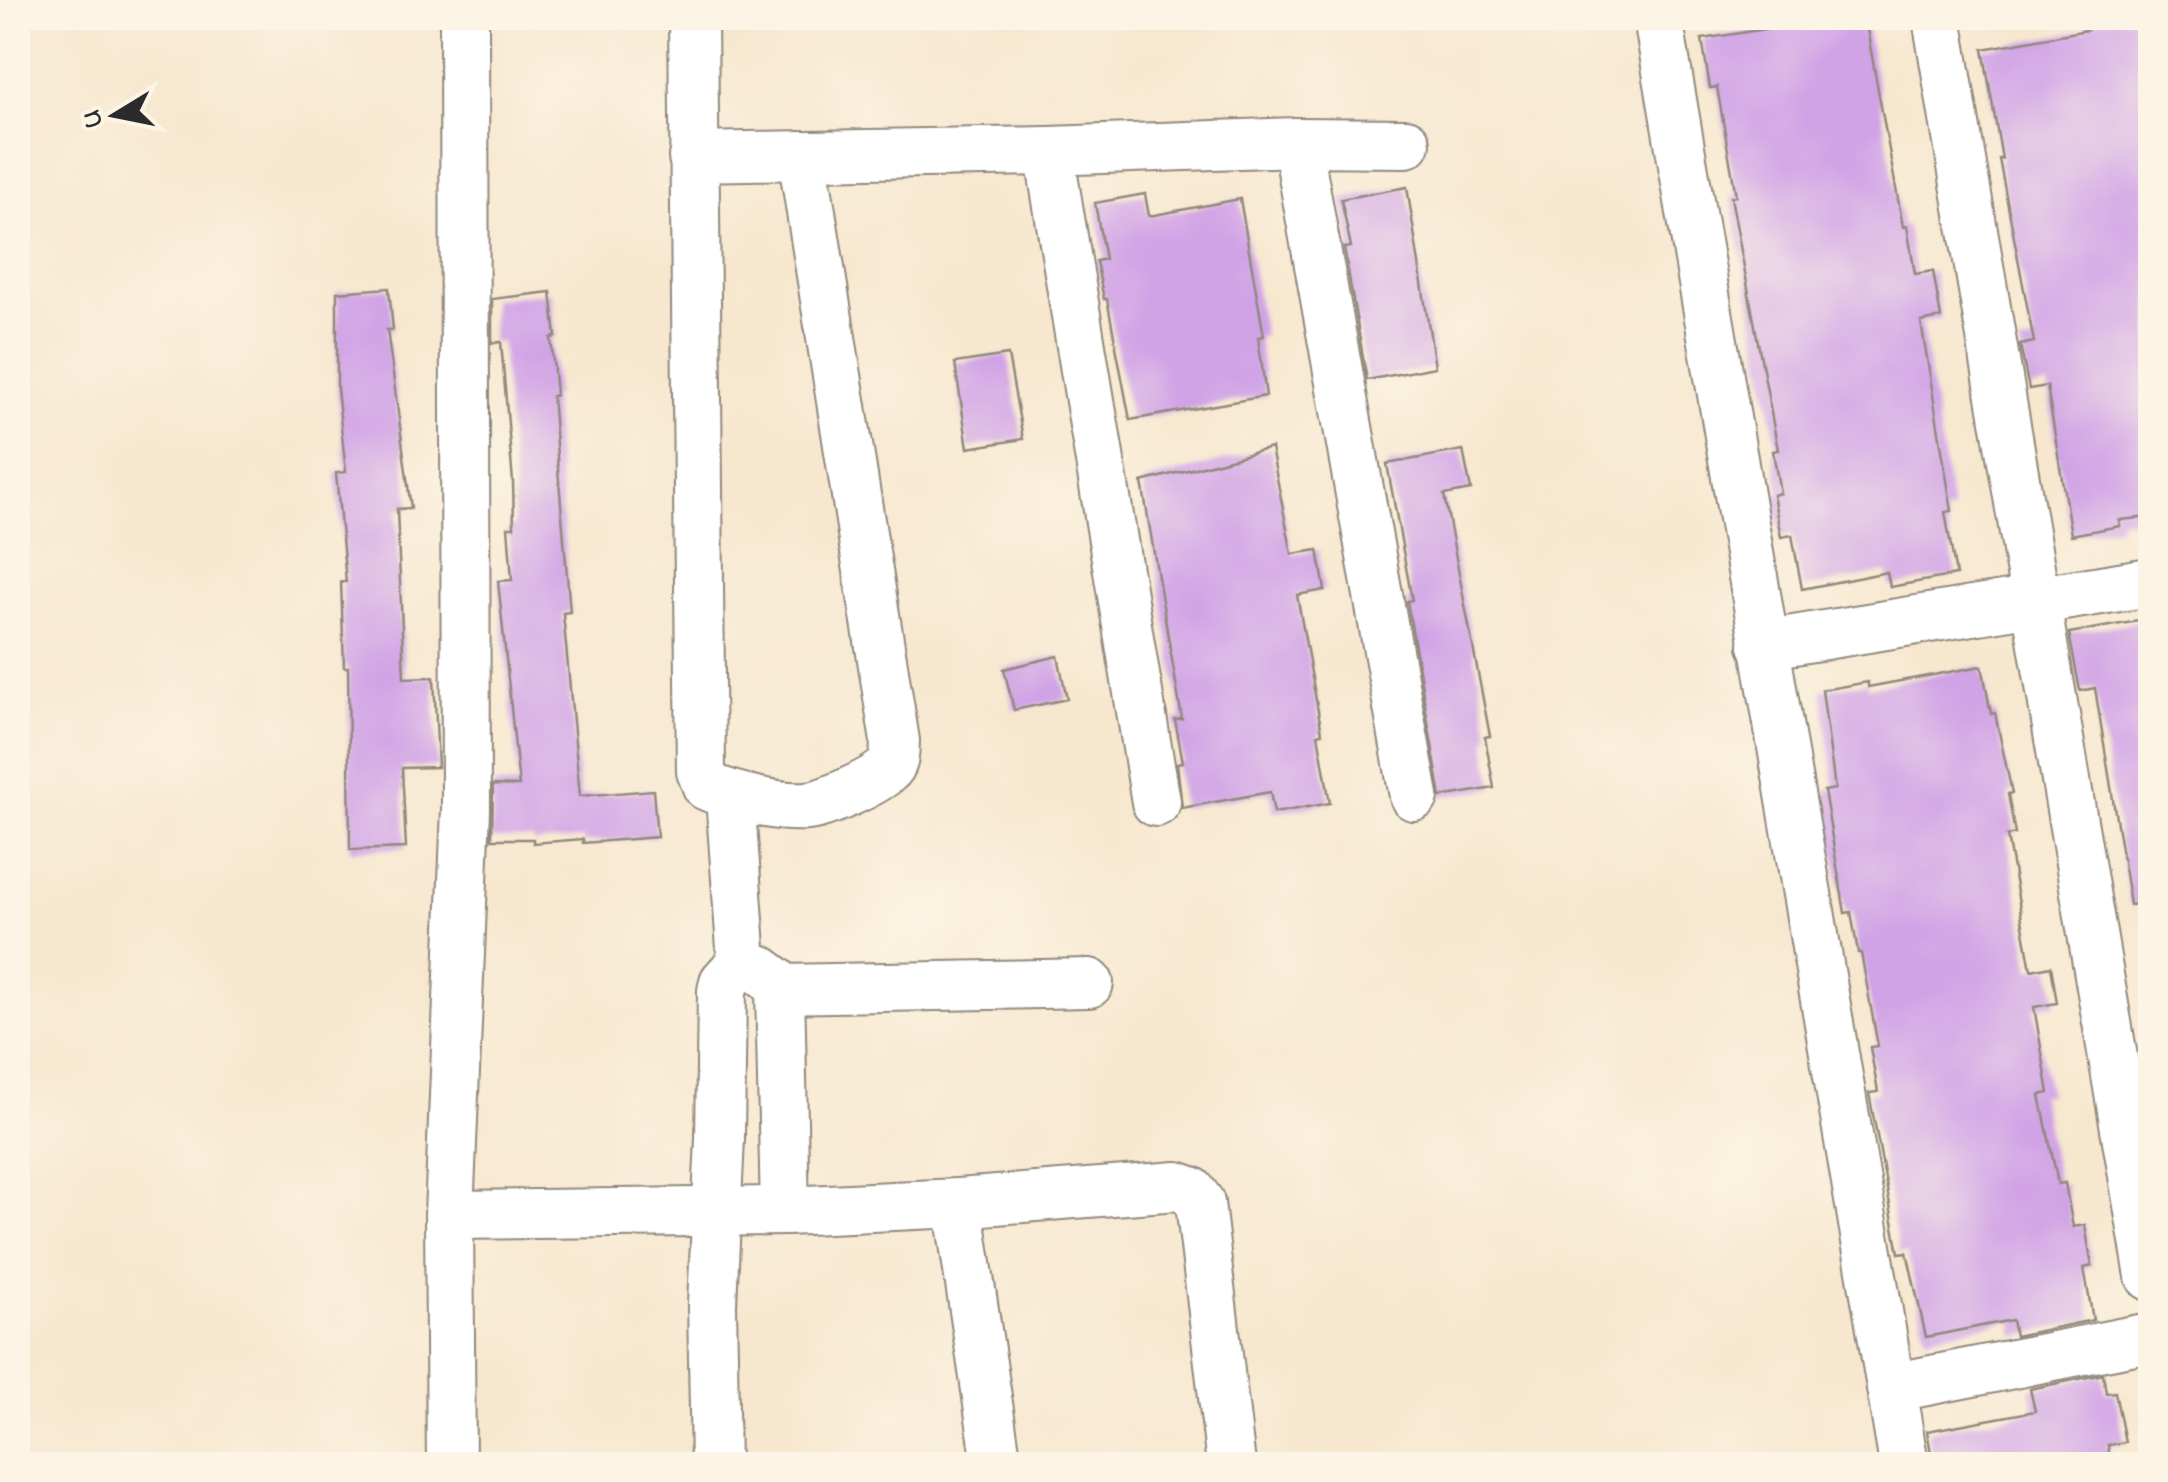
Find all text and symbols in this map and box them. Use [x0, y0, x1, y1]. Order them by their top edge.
north arrow [65, 65, 165, 165]
text: U [72, 106, 116, 131]

